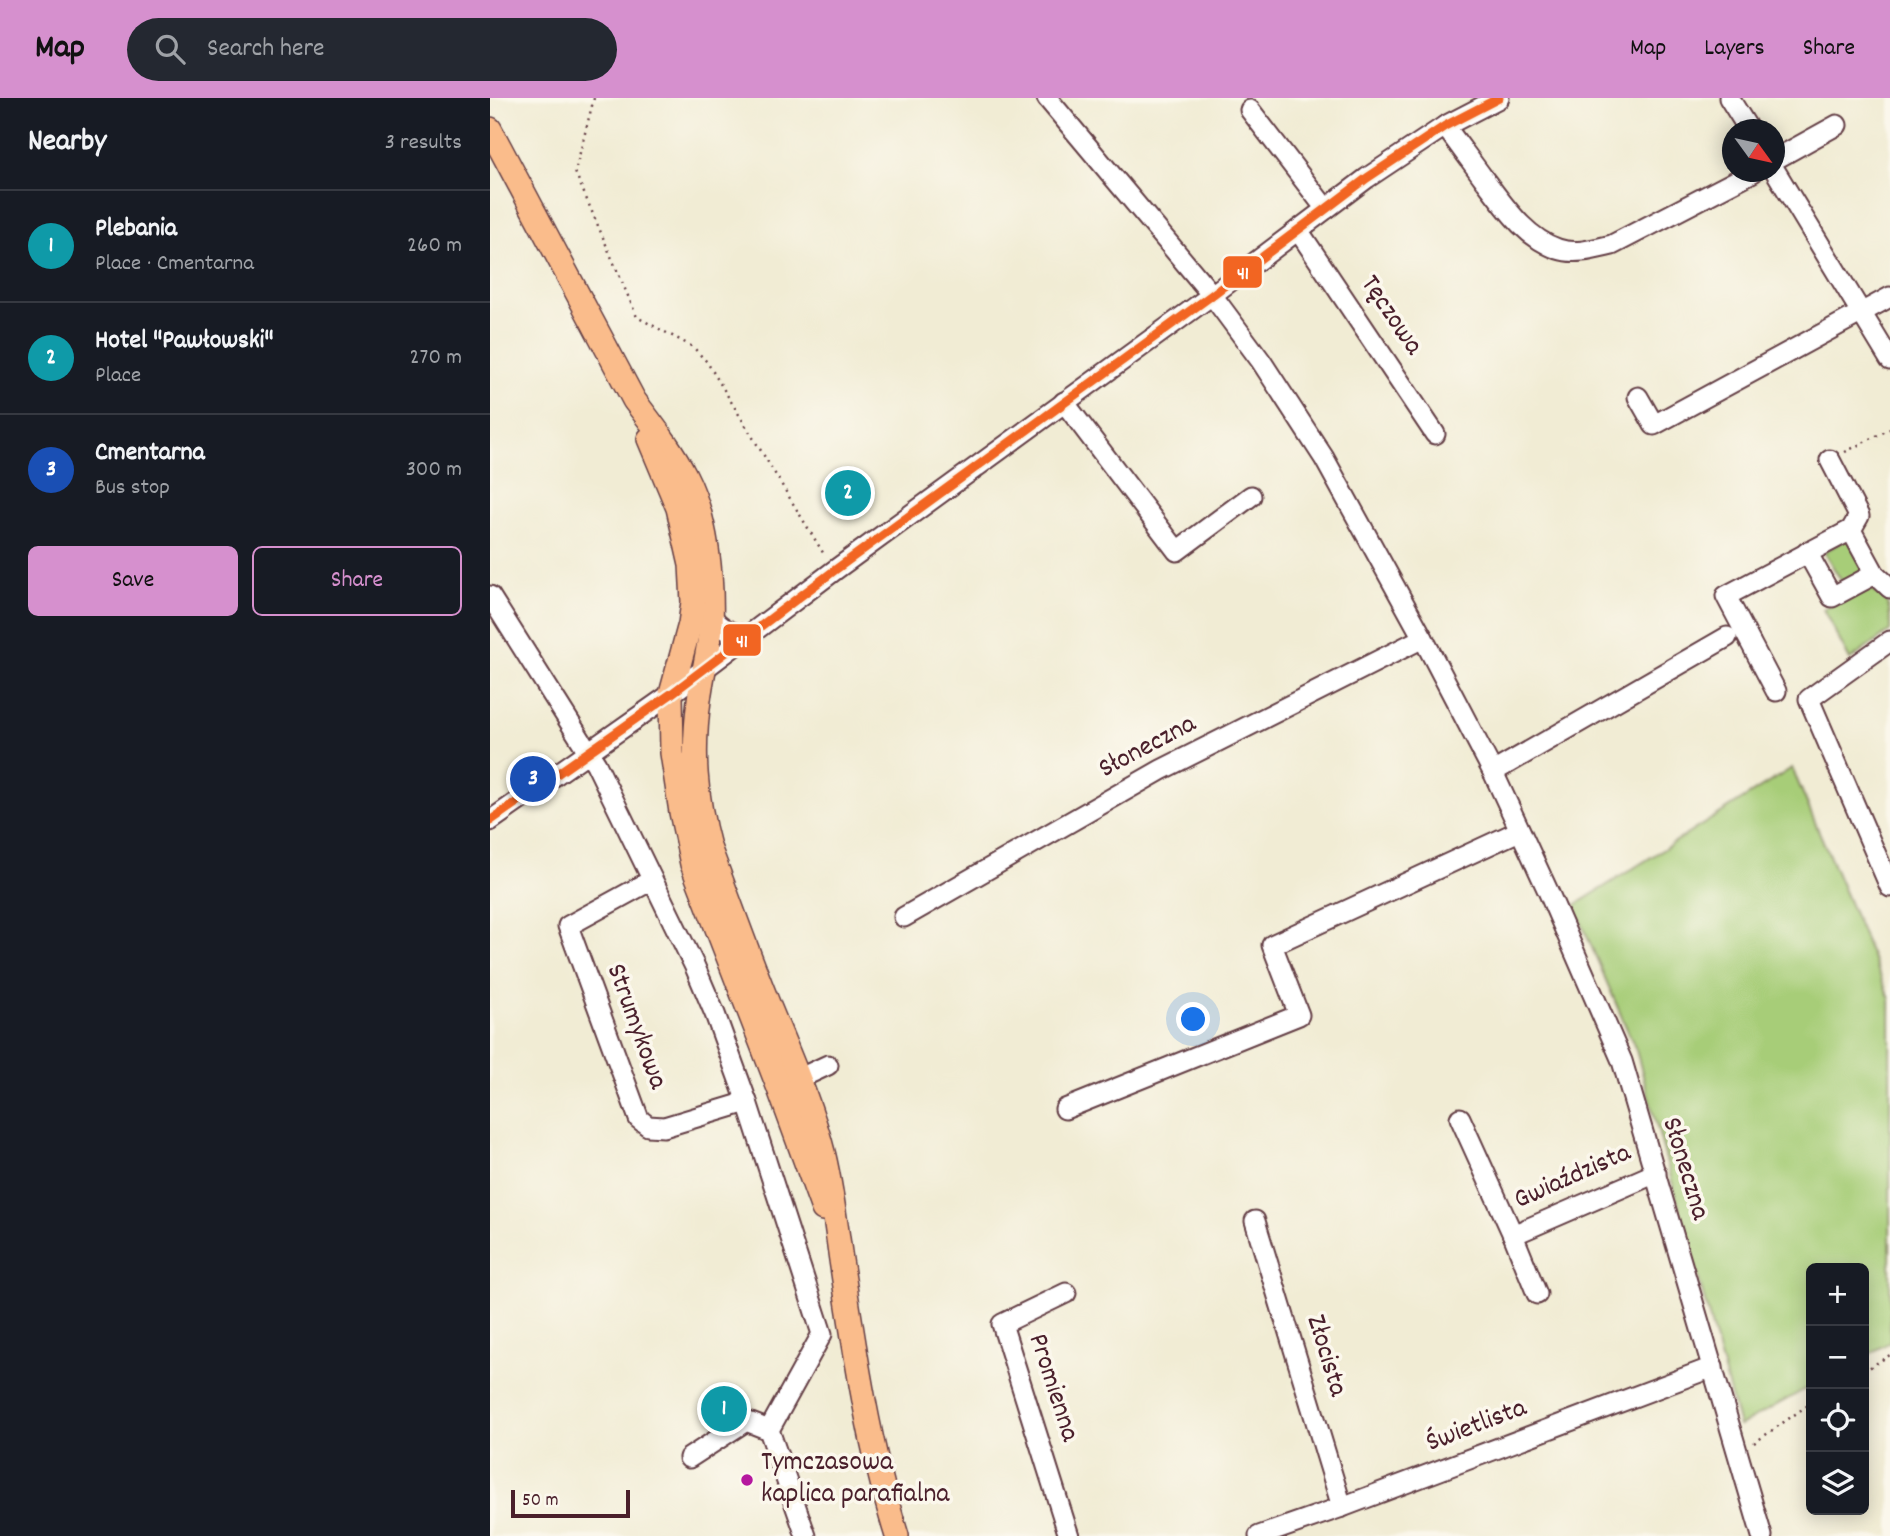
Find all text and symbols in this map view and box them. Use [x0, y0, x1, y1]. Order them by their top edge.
search box [127, 18, 617, 81]
text: Map [35, 26, 85, 73]
icon: search [151, 30, 189, 68]
text: Search here [207, 31, 325, 68]
text: Map [1630, 32, 1666, 66]
text: Layers [1704, 32, 1765, 66]
text: Share [1803, 32, 1855, 66]
north arrow [1722, 119, 1785, 182]
text: Nearby [28, 122, 106, 165]
text: 3 results [385, 127, 462, 160]
text: Plebania [95, 211, 177, 248]
text: 1 [48, 230, 54, 263]
text: 260 m [407, 230, 462, 263]
text: Place · Cmentarna [95, 248, 254, 281]
line badge: 41 [1222, 255, 1263, 289]
text: 41 [1237, 262, 1249, 289]
street label: Tęczowa [1349, 268, 1432, 365]
text: Hotel "Pawłowski" [95, 323, 274, 360]
text: 2 [46, 342, 56, 375]
text: 270 m [410, 342, 462, 375]
text: Place [95, 360, 141, 393]
text: Cmentarna [95, 435, 205, 472]
text: 3 [46, 454, 56, 487]
text: 300 m [406, 454, 462, 487]
pin: 2 [825, 467, 871, 519]
text: Bus stop [95, 472, 170, 505]
button: Save [28, 546, 238, 616]
button: Share [252, 546, 462, 616]
line badge: 41 [722, 623, 762, 657]
text: 41 [736, 630, 748, 657]
street label: Słoneczna [1092, 705, 1205, 790]
pin: 3 [510, 753, 556, 805]
street label: Strumykowa [594, 959, 676, 1096]
your location [1176, 1002, 1210, 1036]
street label: Słoneczna [1650, 1113, 1719, 1226]
street label: Gwiaździsta [1508, 1134, 1639, 1222]
map controls [1806, 1263, 1869, 1515]
button: + [1806, 1263, 1869, 1326]
street label: Złocista [1294, 1310, 1357, 1403]
button: − [1806, 1326, 1869, 1389]
street label: Promienna [1016, 1329, 1088, 1448]
pin: 1 [701, 1383, 747, 1435]
street label: Świetlista [1421, 1389, 1534, 1464]
button: locate [1806, 1389, 1869, 1452]
place label: Tymczasowa kaplica parafialna [761, 1444, 950, 1516]
button: layers [1806, 1452, 1869, 1515]
marker: Tymczasowa kaplica parafialna [739, 1472, 755, 1488]
scale bar [511, 1487, 630, 1519]
text: 50 m [522, 1488, 559, 1515]

